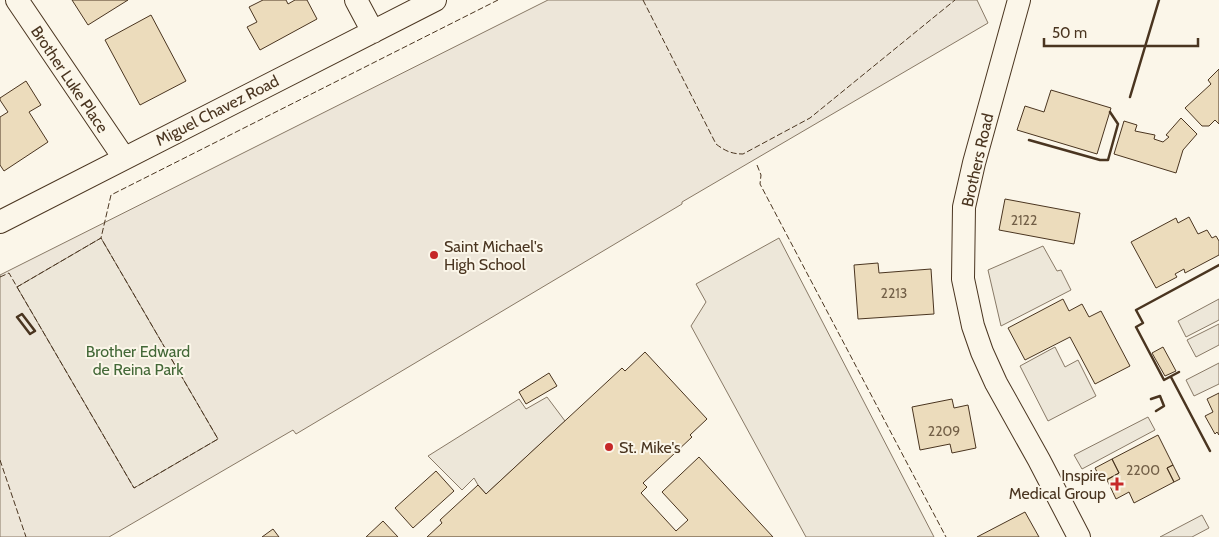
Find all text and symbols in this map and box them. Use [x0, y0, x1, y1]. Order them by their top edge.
scale bar [1044, 15, 1198, 47]
street label: Brother Luke Place [27, 22, 112, 136]
text: 50 m [1052, 24, 1087, 42]
street label: Miguel Chavez Road [152, 71, 282, 150]
street label: Brothers Road [958, 112, 997, 209]
house number: 2122 [1011, 211, 1037, 229]
place label: Saint Michael's High School [444, 237, 543, 274]
marker: Saint Michael's High School [428, 249, 440, 261]
house number: 2213 [881, 284, 907, 302]
park label: Brother Edward de Reina Park [86, 342, 190, 379]
house number: 2209 [928, 422, 960, 440]
place label: St. Mike's [619, 438, 681, 457]
marker: St. Mike's [603, 441, 615, 453]
house number: 2200 [1126, 461, 1160, 479]
place label: Inspire Medical Group [1009, 466, 1106, 503]
marker: Inspire Medical Group [1110, 477, 1124, 491]

